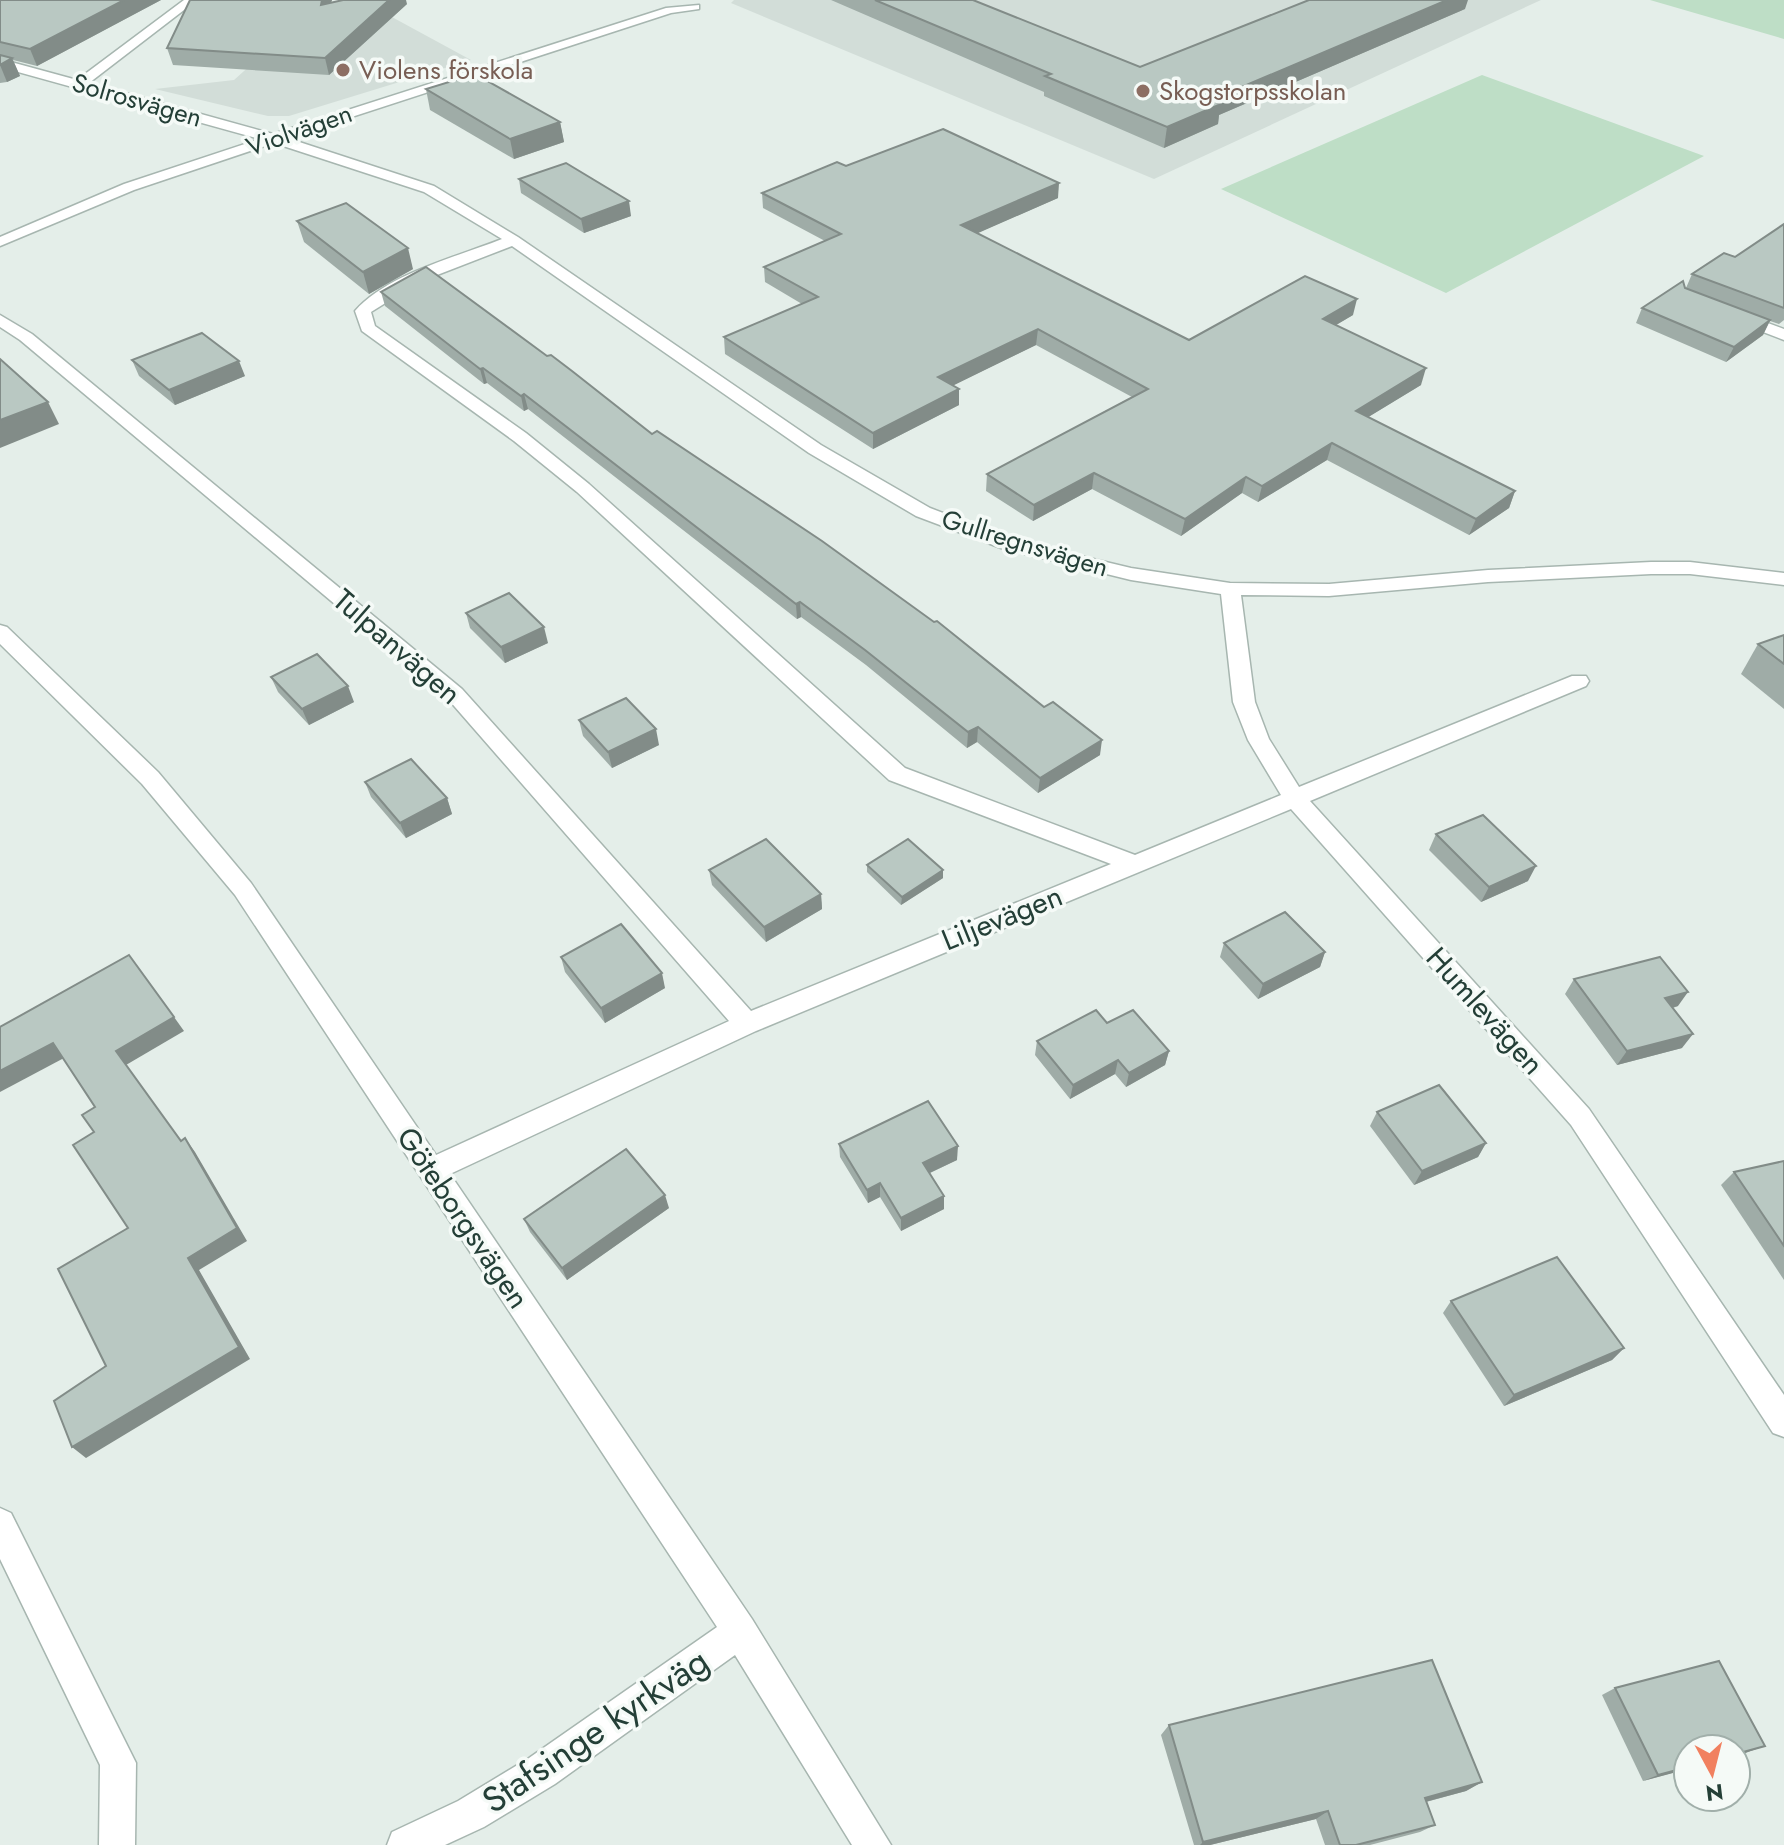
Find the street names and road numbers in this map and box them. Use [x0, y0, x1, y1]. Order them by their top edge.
street label: Solrosvägen [68, 63, 206, 137]
street label: Violvägen [241, 94, 357, 166]
street label: Gullregnsvägen [937, 500, 1113, 586]
street label: Tulpanvägen [324, 579, 471, 714]
street label: Liljevägen [935, 874, 1069, 961]
street label: Humlevägen [1416, 937, 1554, 1084]
street label: Göteborgsvägen [387, 1118, 540, 1317]
street label: Stafsinge kyrkväg [471, 1635, 719, 1825]

